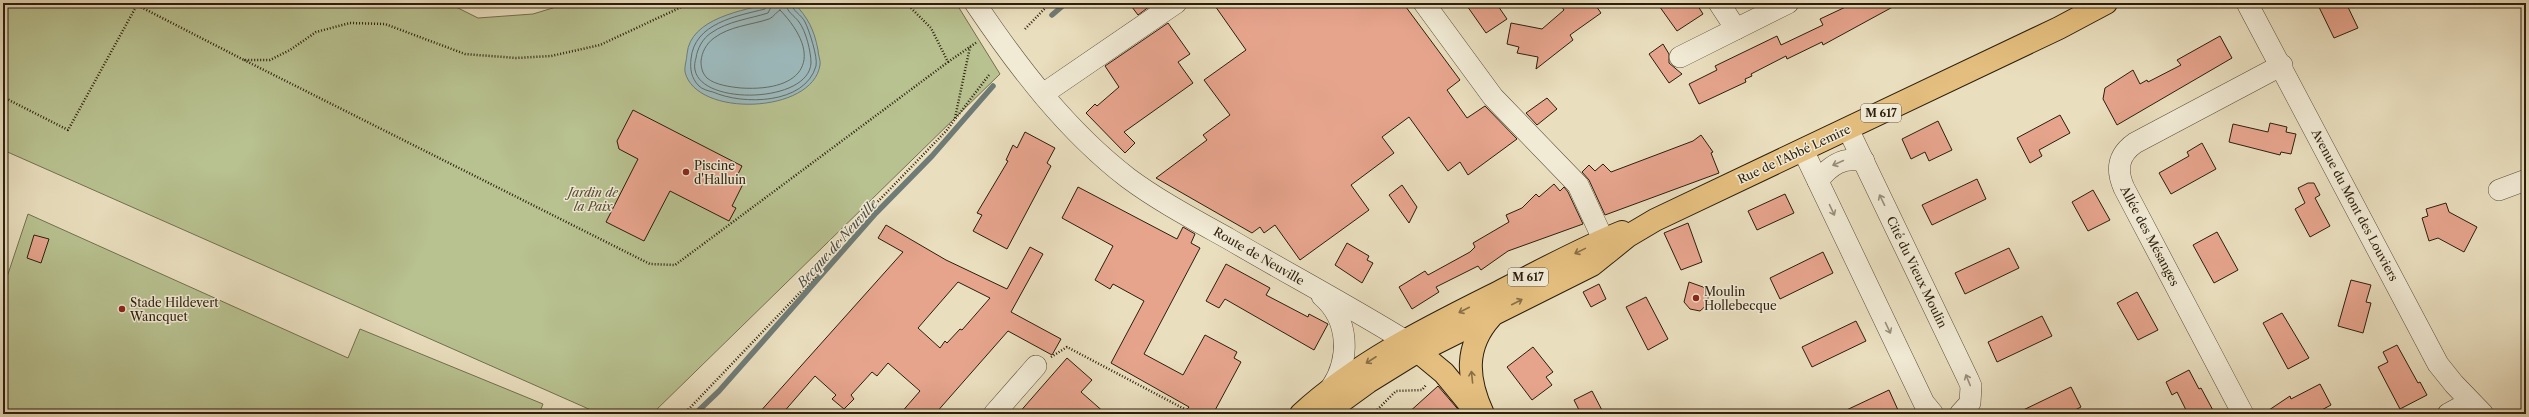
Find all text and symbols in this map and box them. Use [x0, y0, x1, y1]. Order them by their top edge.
road number: M 617 [1861, 104, 1901, 122]
street label: Rue de l'Abbé Lemire [1735, 121, 1853, 187]
street label: Avenue du Mont des Louviers [2308, 126, 2402, 284]
place label: Piscine d'Halluin [694, 158, 747, 187]
one-way arrow [1832, 160, 1844, 167]
marker: Piscine d'Halluin [681, 167, 691, 177]
street label: Allée des Mésanges [2117, 183, 2183, 289]
park label: Jardin de la Paix [564, 185, 619, 214]
one-way arrow [1878, 194, 1885, 206]
water label: Becque de Neuville [793, 195, 881, 291]
one-way arrow [1829, 204, 1836, 216]
street label: Cité du Vieux Moulin [1883, 214, 1951, 331]
street label: Route de Neuville [1211, 224, 1307, 288]
one-way arrow [1574, 248, 1586, 255]
road number: M 617 [1508, 268, 1548, 286]
place label: Moulin Hollebecque [1704, 284, 1777, 313]
marker: Moulin Hollebecque [1691, 293, 1701, 303]
place label: Stade Hildevert Wancquet [129, 295, 219, 324]
one-way arrow [1511, 298, 1523, 306]
marker: Stade Hildevert Wancquet [117, 304, 127, 314]
one-way arrow [1458, 306, 1470, 314]
one-way arrow [1885, 321, 1892, 333]
one-way arrow [1365, 356, 1376, 364]
one-way arrow [1468, 371, 1475, 384]
one-way arrow [1964, 374, 1972, 386]

